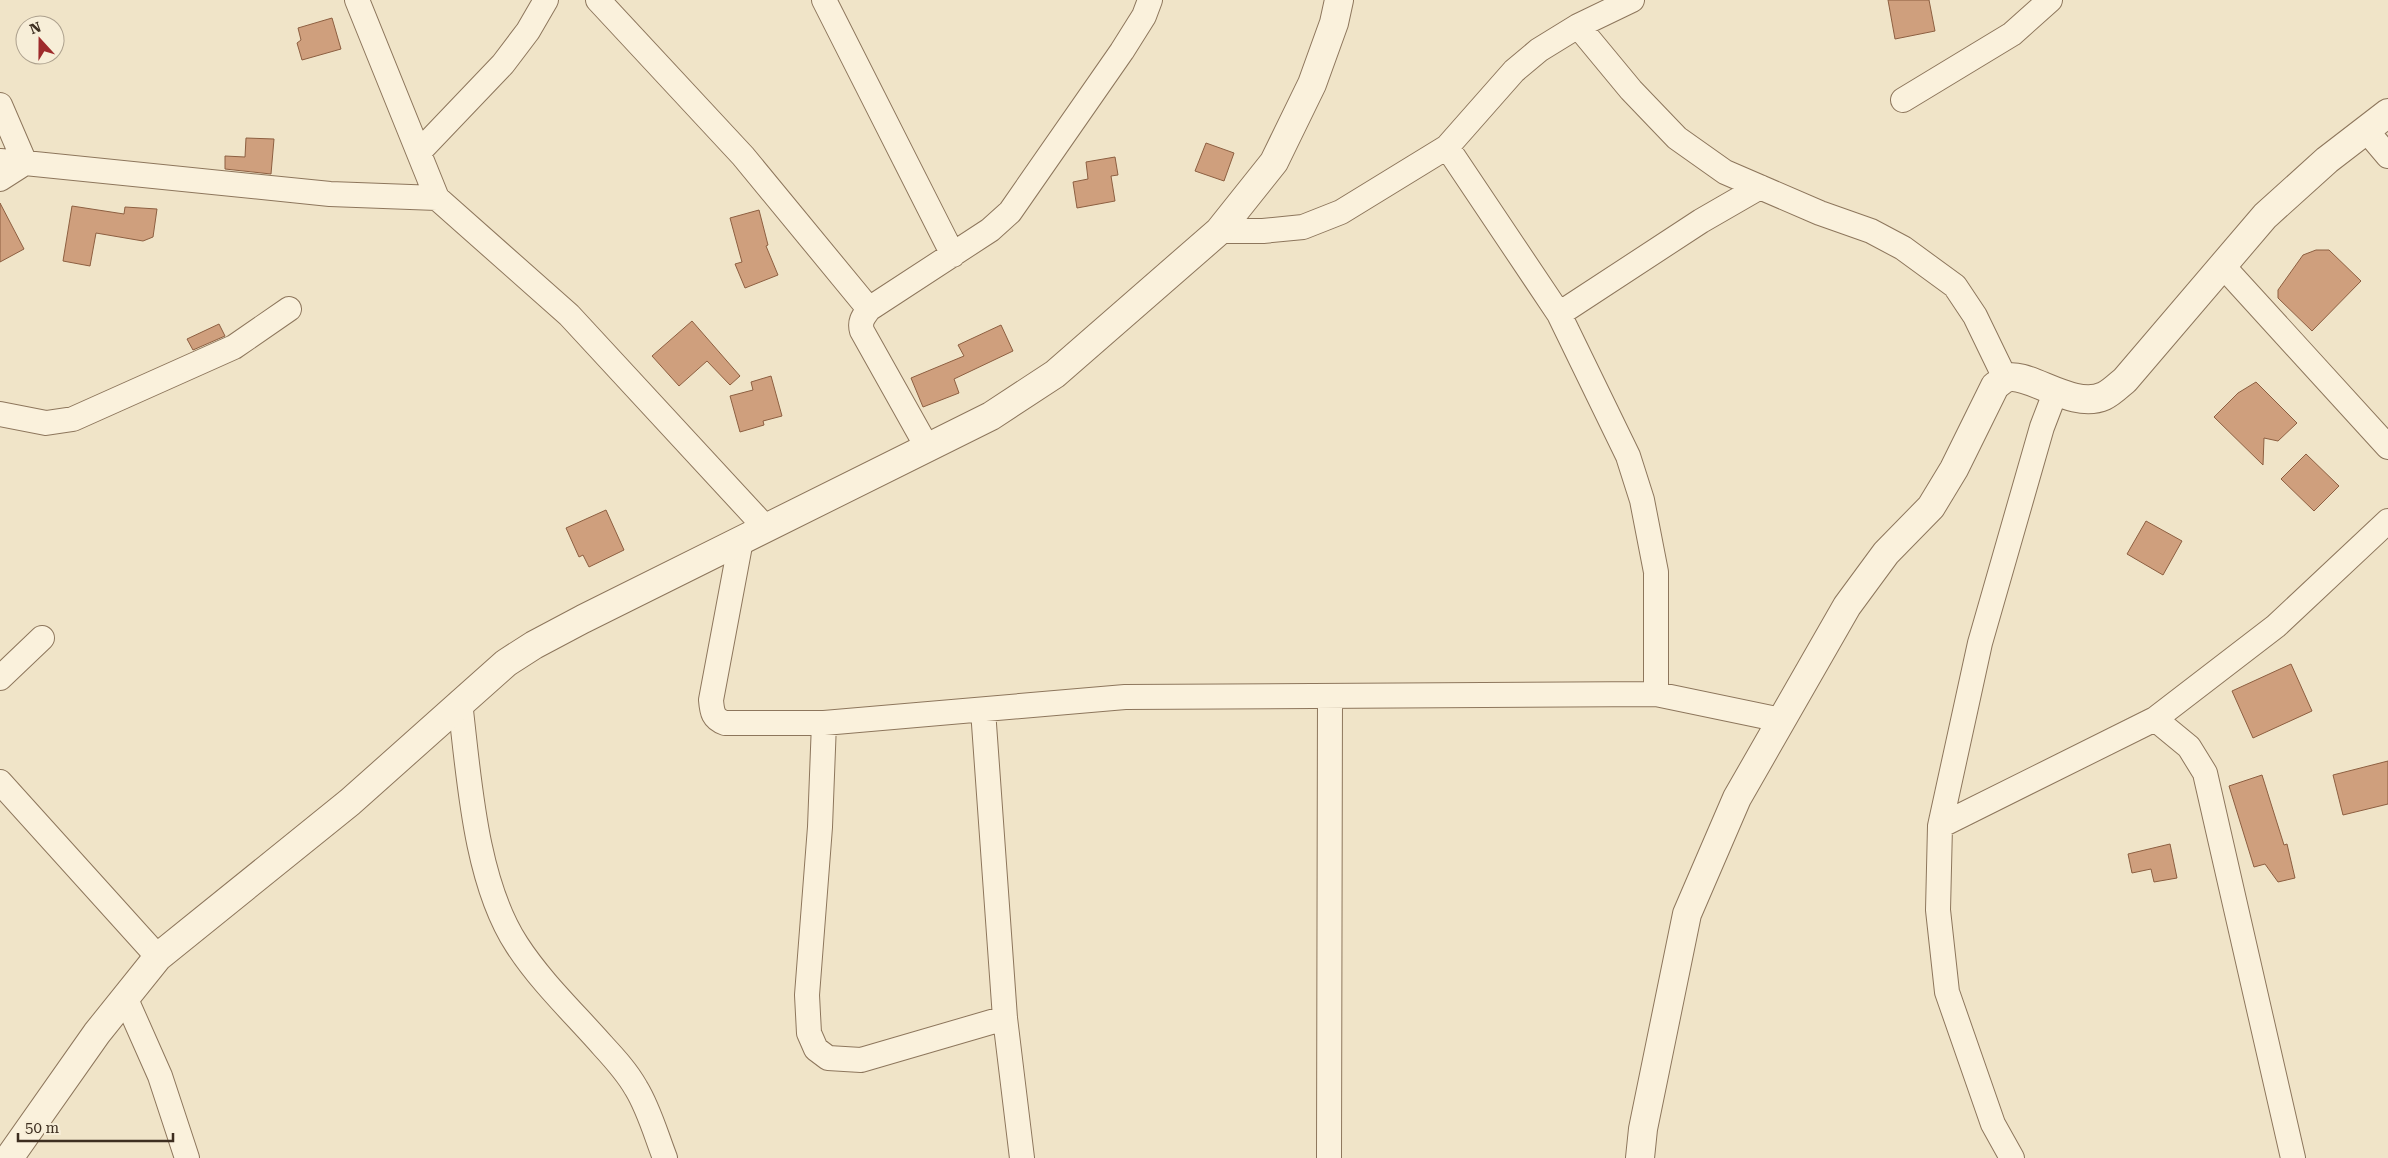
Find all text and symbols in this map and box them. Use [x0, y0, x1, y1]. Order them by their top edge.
north arrow [15, 15, 65, 65]
text: N [27, 18, 43, 37]
scale bar [18, 1110, 172, 1142]
text: 50 m [25, 1119, 60, 1137]

